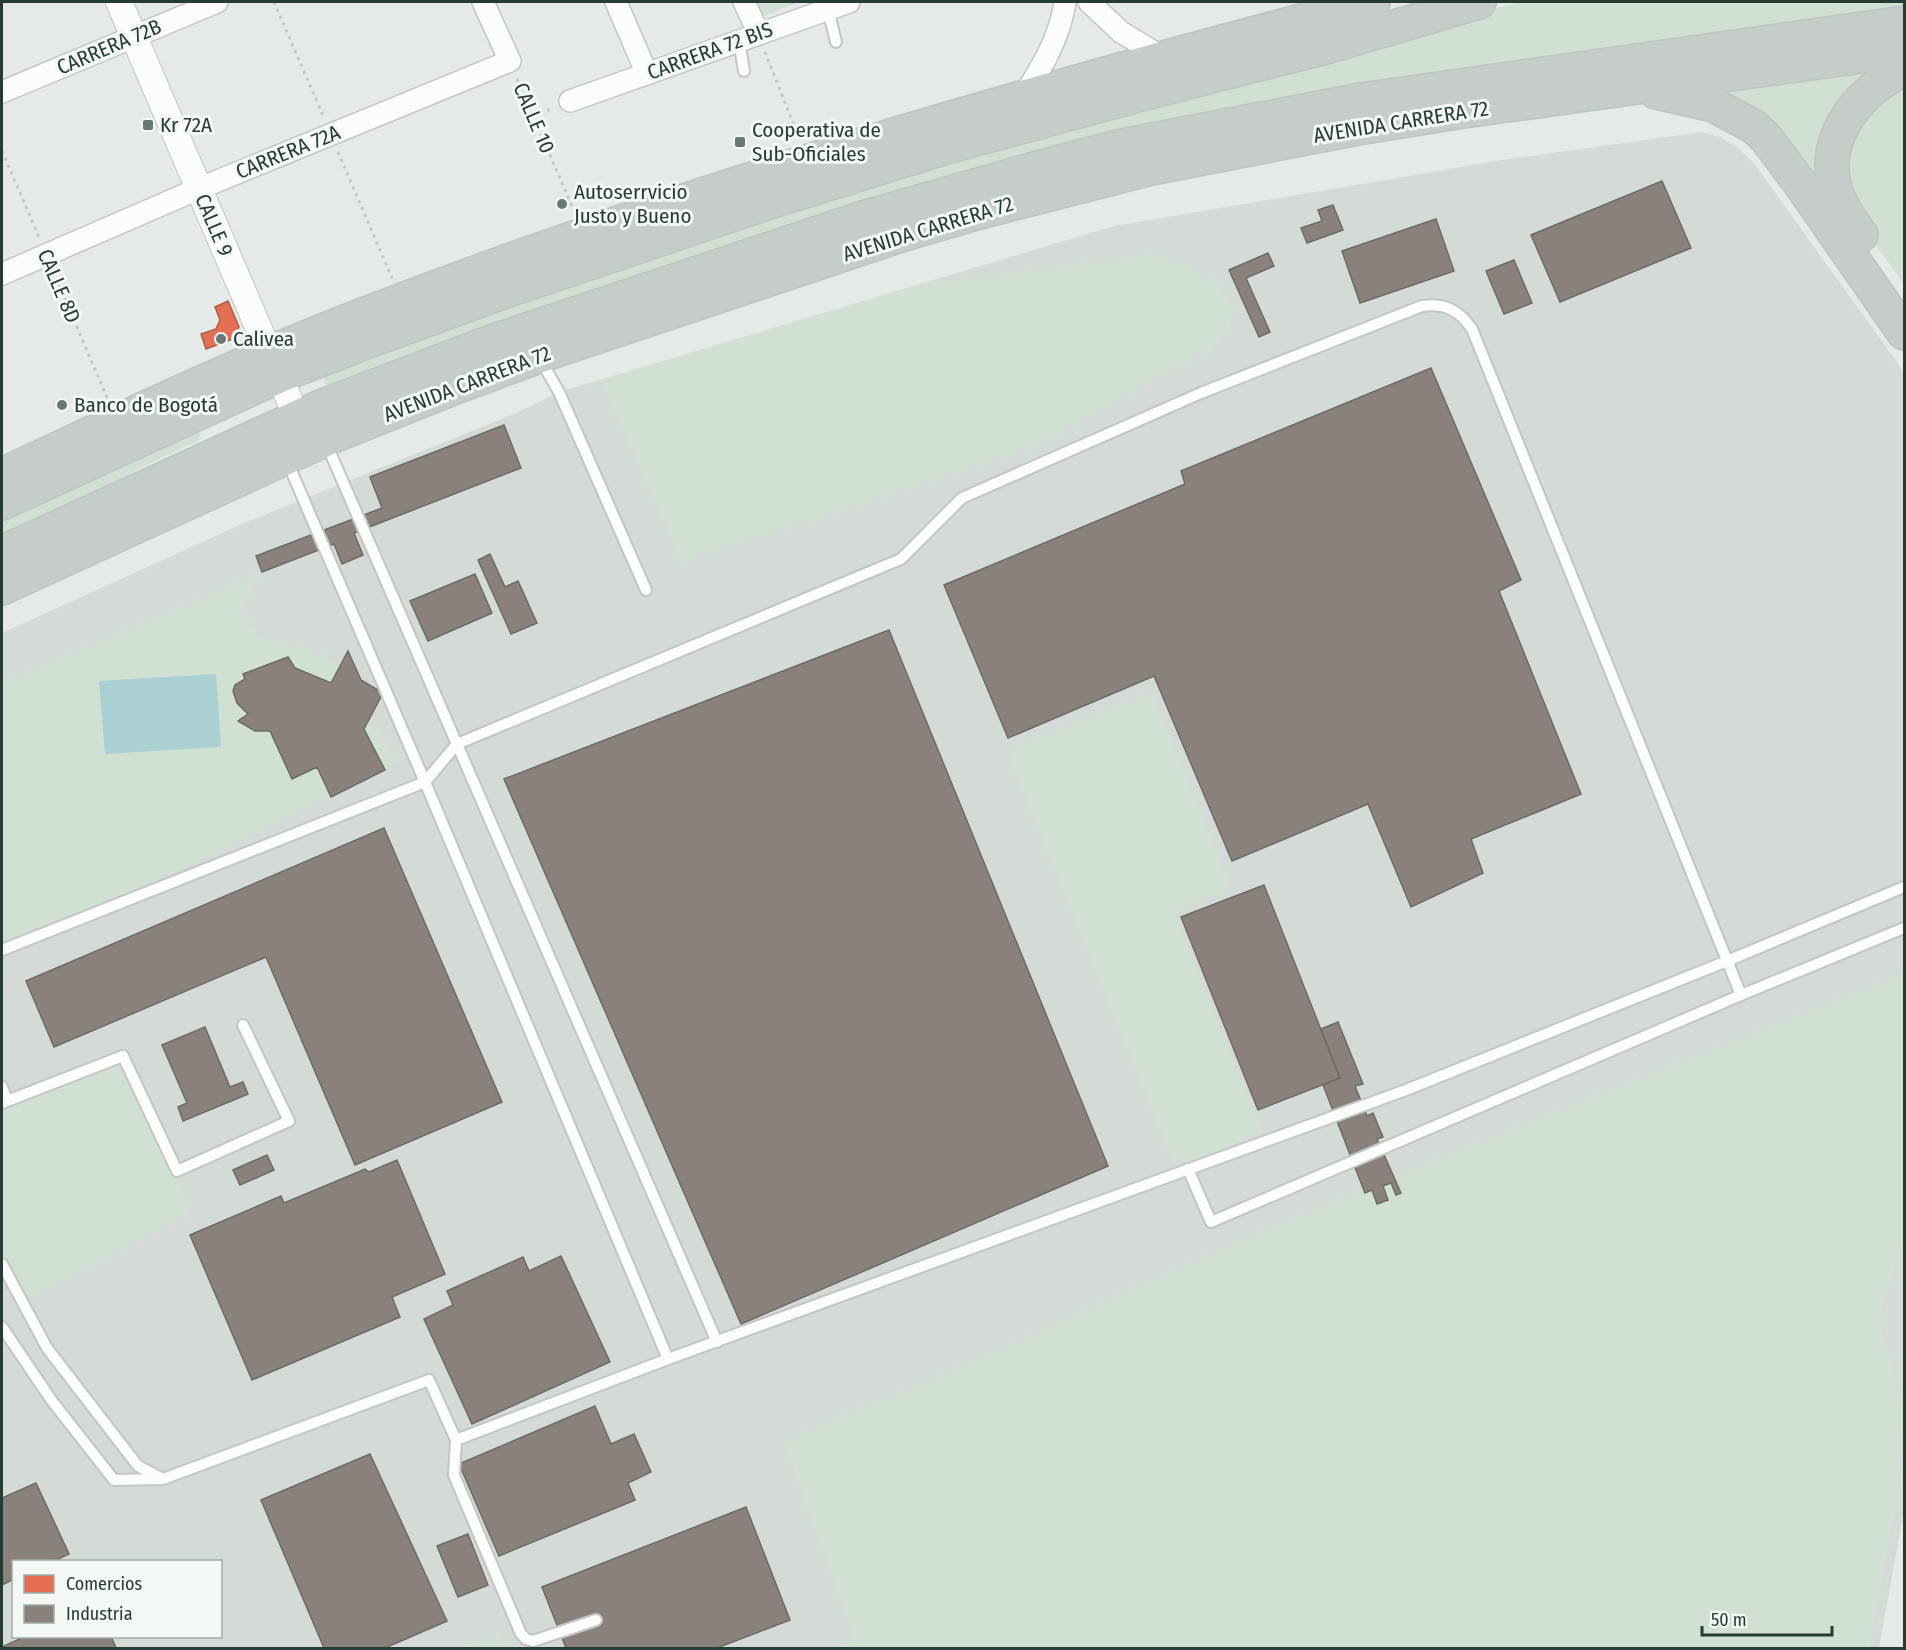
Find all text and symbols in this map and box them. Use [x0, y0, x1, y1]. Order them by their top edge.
street label: CARRERA 72B [53, 13, 165, 81]
street label: CARRERA 72 BIS [644, 16, 776, 86]
street label: CALLE 10 [508, 79, 560, 157]
street label: AVENIDA CARRERA 72 [1312, 95, 1490, 149]
place label: Kr 72A [160, 112, 212, 138]
place label: Cooperativa de Sub-Oficiales [752, 117, 881, 167]
marker: Kr 72A [141, 118, 155, 132]
street label: CARRERA 72A [232, 119, 344, 185]
marker: Cooperativa de Sub-Oficiales [733, 135, 747, 149]
place label: Autoserrvicio Justo y Bueno [574, 179, 691, 229]
street label: CALLE 9 [189, 190, 239, 260]
street label: AVENIDA CARRERA 72 [840, 191, 1016, 267]
marker: Autoserrvicio Justo y Bueno [555, 197, 569, 211]
street label: CALLE 8D [32, 245, 86, 327]
place label: Calivea [233, 326, 294, 352]
marker: Calivea [214, 332, 228, 346]
street label: AVENIDA CARRERA 72 [380, 340, 554, 428]
place label: Banco de Bogotá [74, 392, 218, 418]
marker: Banco de Bogotá [55, 398, 69, 412]
legend [12, 1560, 222, 1638]
text: Comercios [66, 1573, 142, 1595]
scale bar [1702, 1599, 1832, 1637]
text: Industria [66, 1603, 133, 1625]
text: 50 m [1711, 1609, 1747, 1631]

